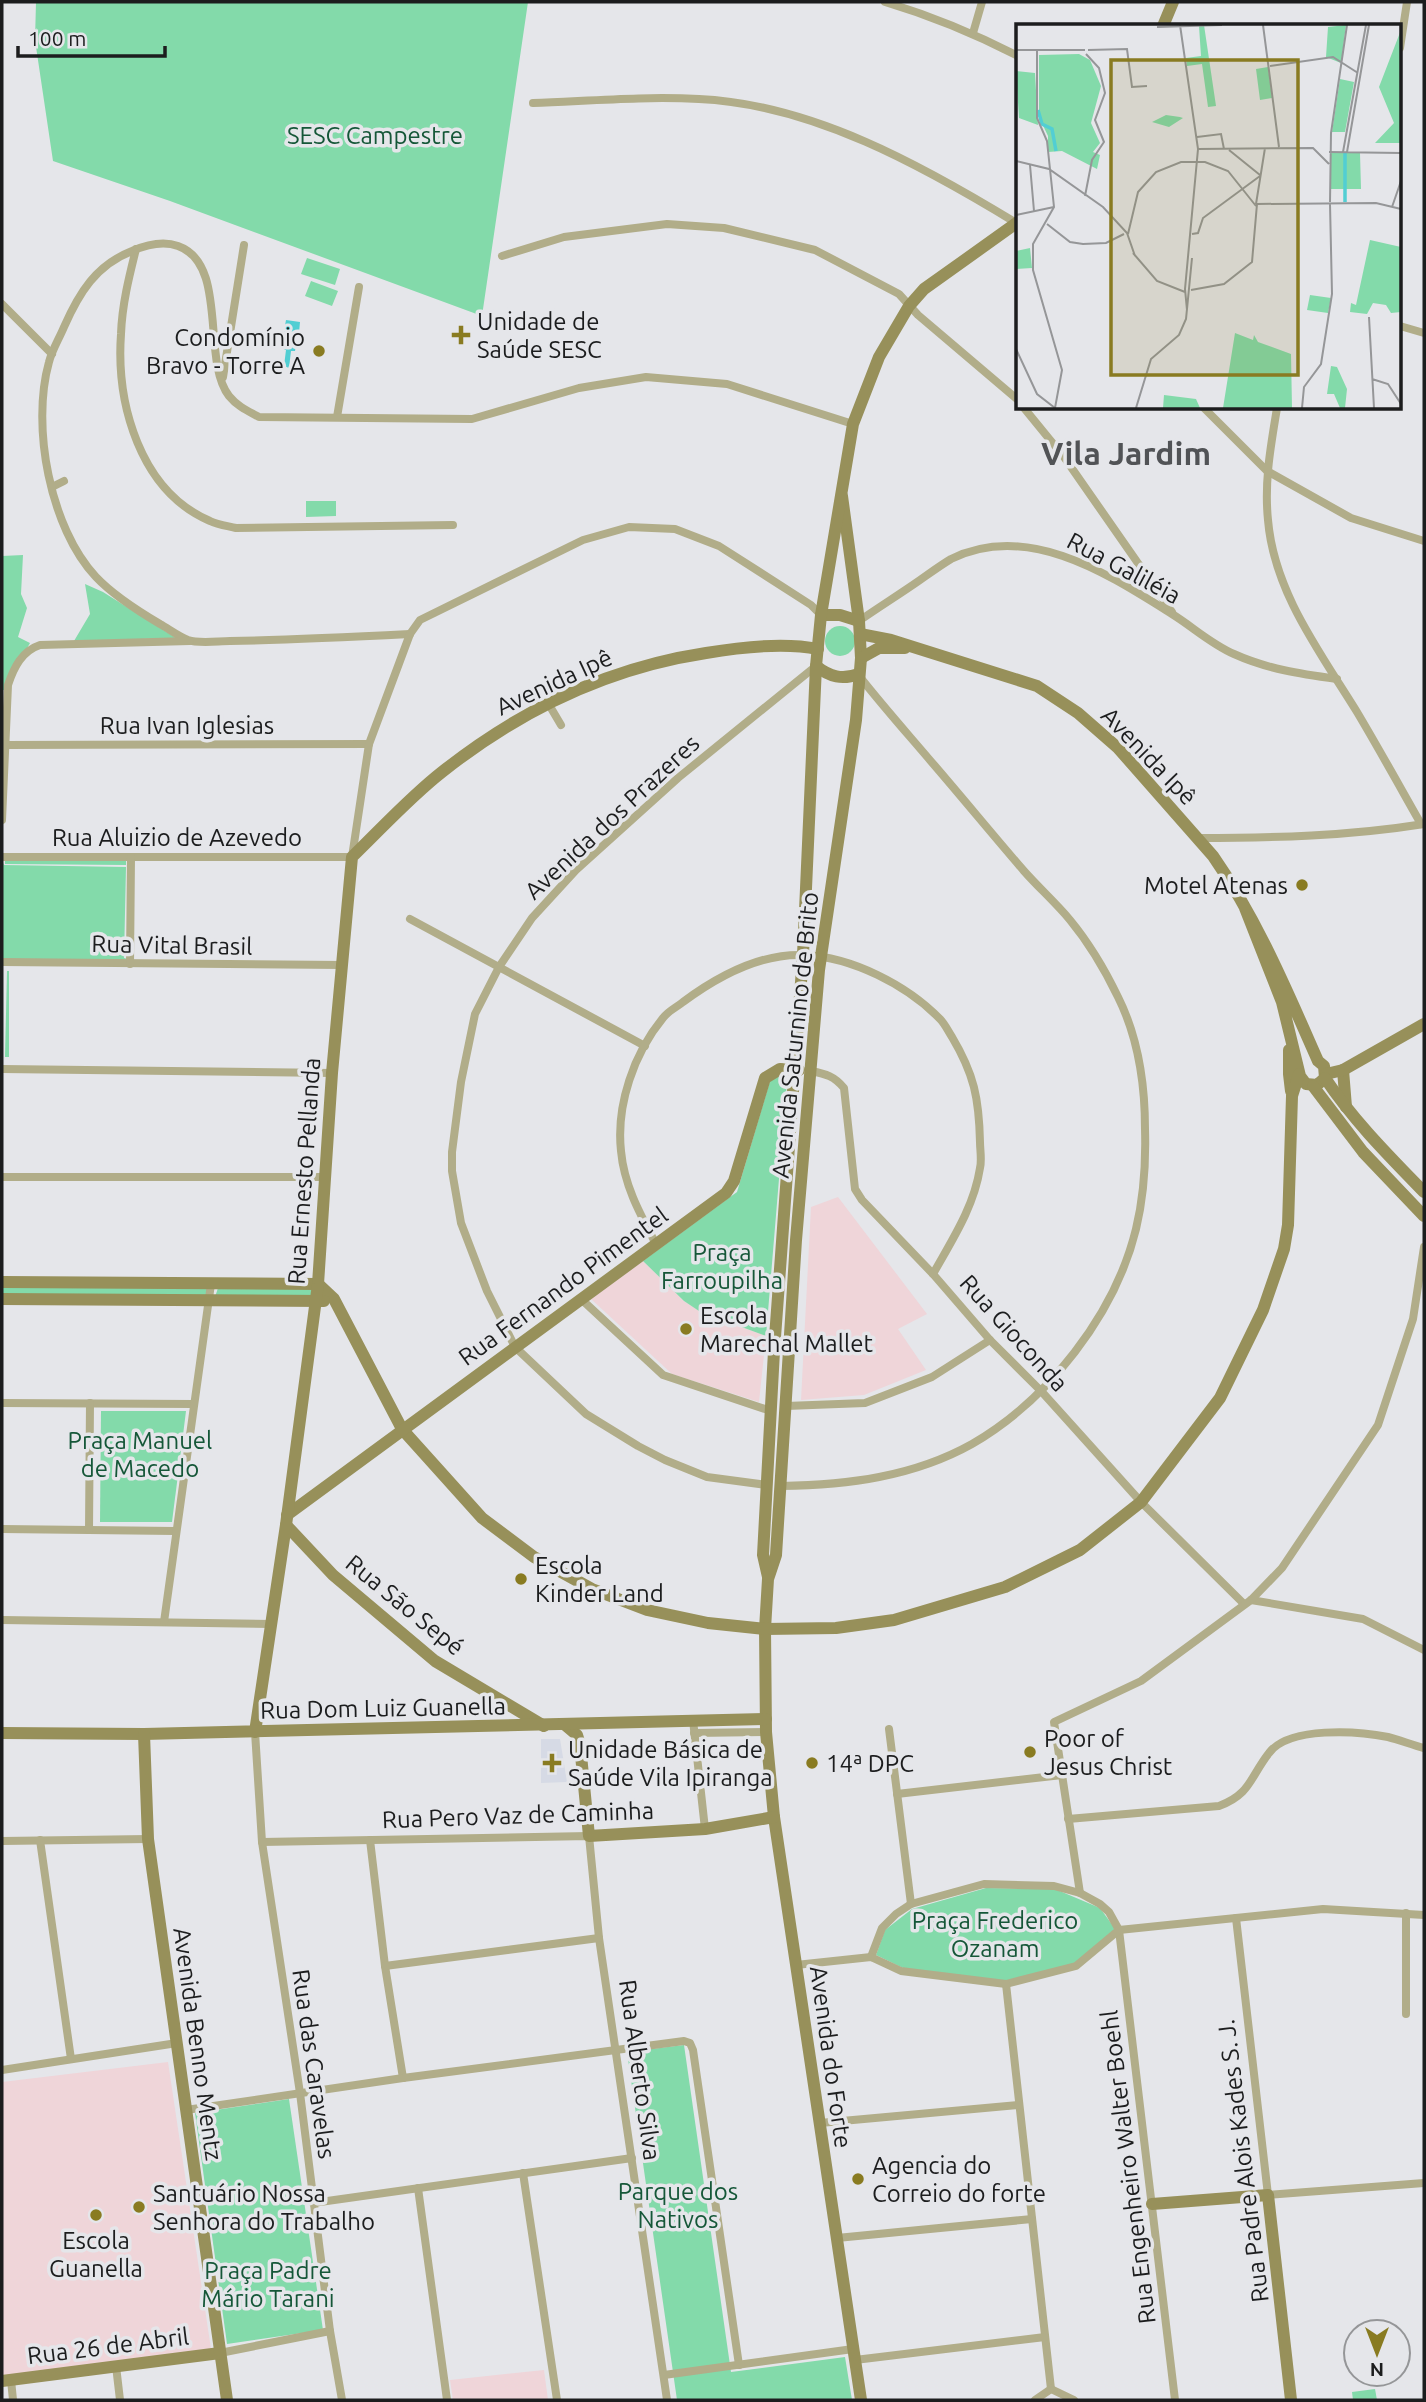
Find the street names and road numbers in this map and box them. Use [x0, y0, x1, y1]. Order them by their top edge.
street label: Rua Galiléia [1063, 527, 1185, 609]
street label: Avenida Ipê [492, 643, 616, 721]
street label: Avenida Ipê [1096, 702, 1202, 810]
street label: Rua Ivan Iglesias [100, 712, 274, 739]
street label: Avenida dos Prazeres [519, 729, 705, 905]
street label: Rua Aluizio de Azevedo [52, 824, 302, 851]
street label: Avenida Saturnino de Brito [767, 890, 823, 1180]
street label: Rua Vital Brasil [91, 930, 253, 960]
street label: Rua Ernesto Pellanda [283, 1057, 325, 1285]
street label: Rua Fernando Pimentel [453, 1201, 673, 1371]
street label: Rua Gioconda [955, 1269, 1073, 1397]
street label: Rua São Sepé [341, 1549, 469, 1661]
street label: Rua Dom Luiz Guanella [260, 1692, 506, 1724]
street label: Rua Pero Vaz de Caminha [382, 1797, 654, 1833]
street label: Avenida Benno Mentz [168, 1926, 228, 2162]
street label: Avenida do Forte [805, 1964, 857, 2150]
street label: Rua das Caravelas [287, 1967, 341, 2161]
street label: Rua Alberto Silva [614, 1978, 666, 2162]
street label: Rua Engenheiro Walter Boehl [1095, 2009, 1161, 2325]
street label: Rua Padre Alois Kades S. J. [1212, 2018, 1274, 2304]
street label: Rua 26 de Abril [26, 2323, 190, 2369]

